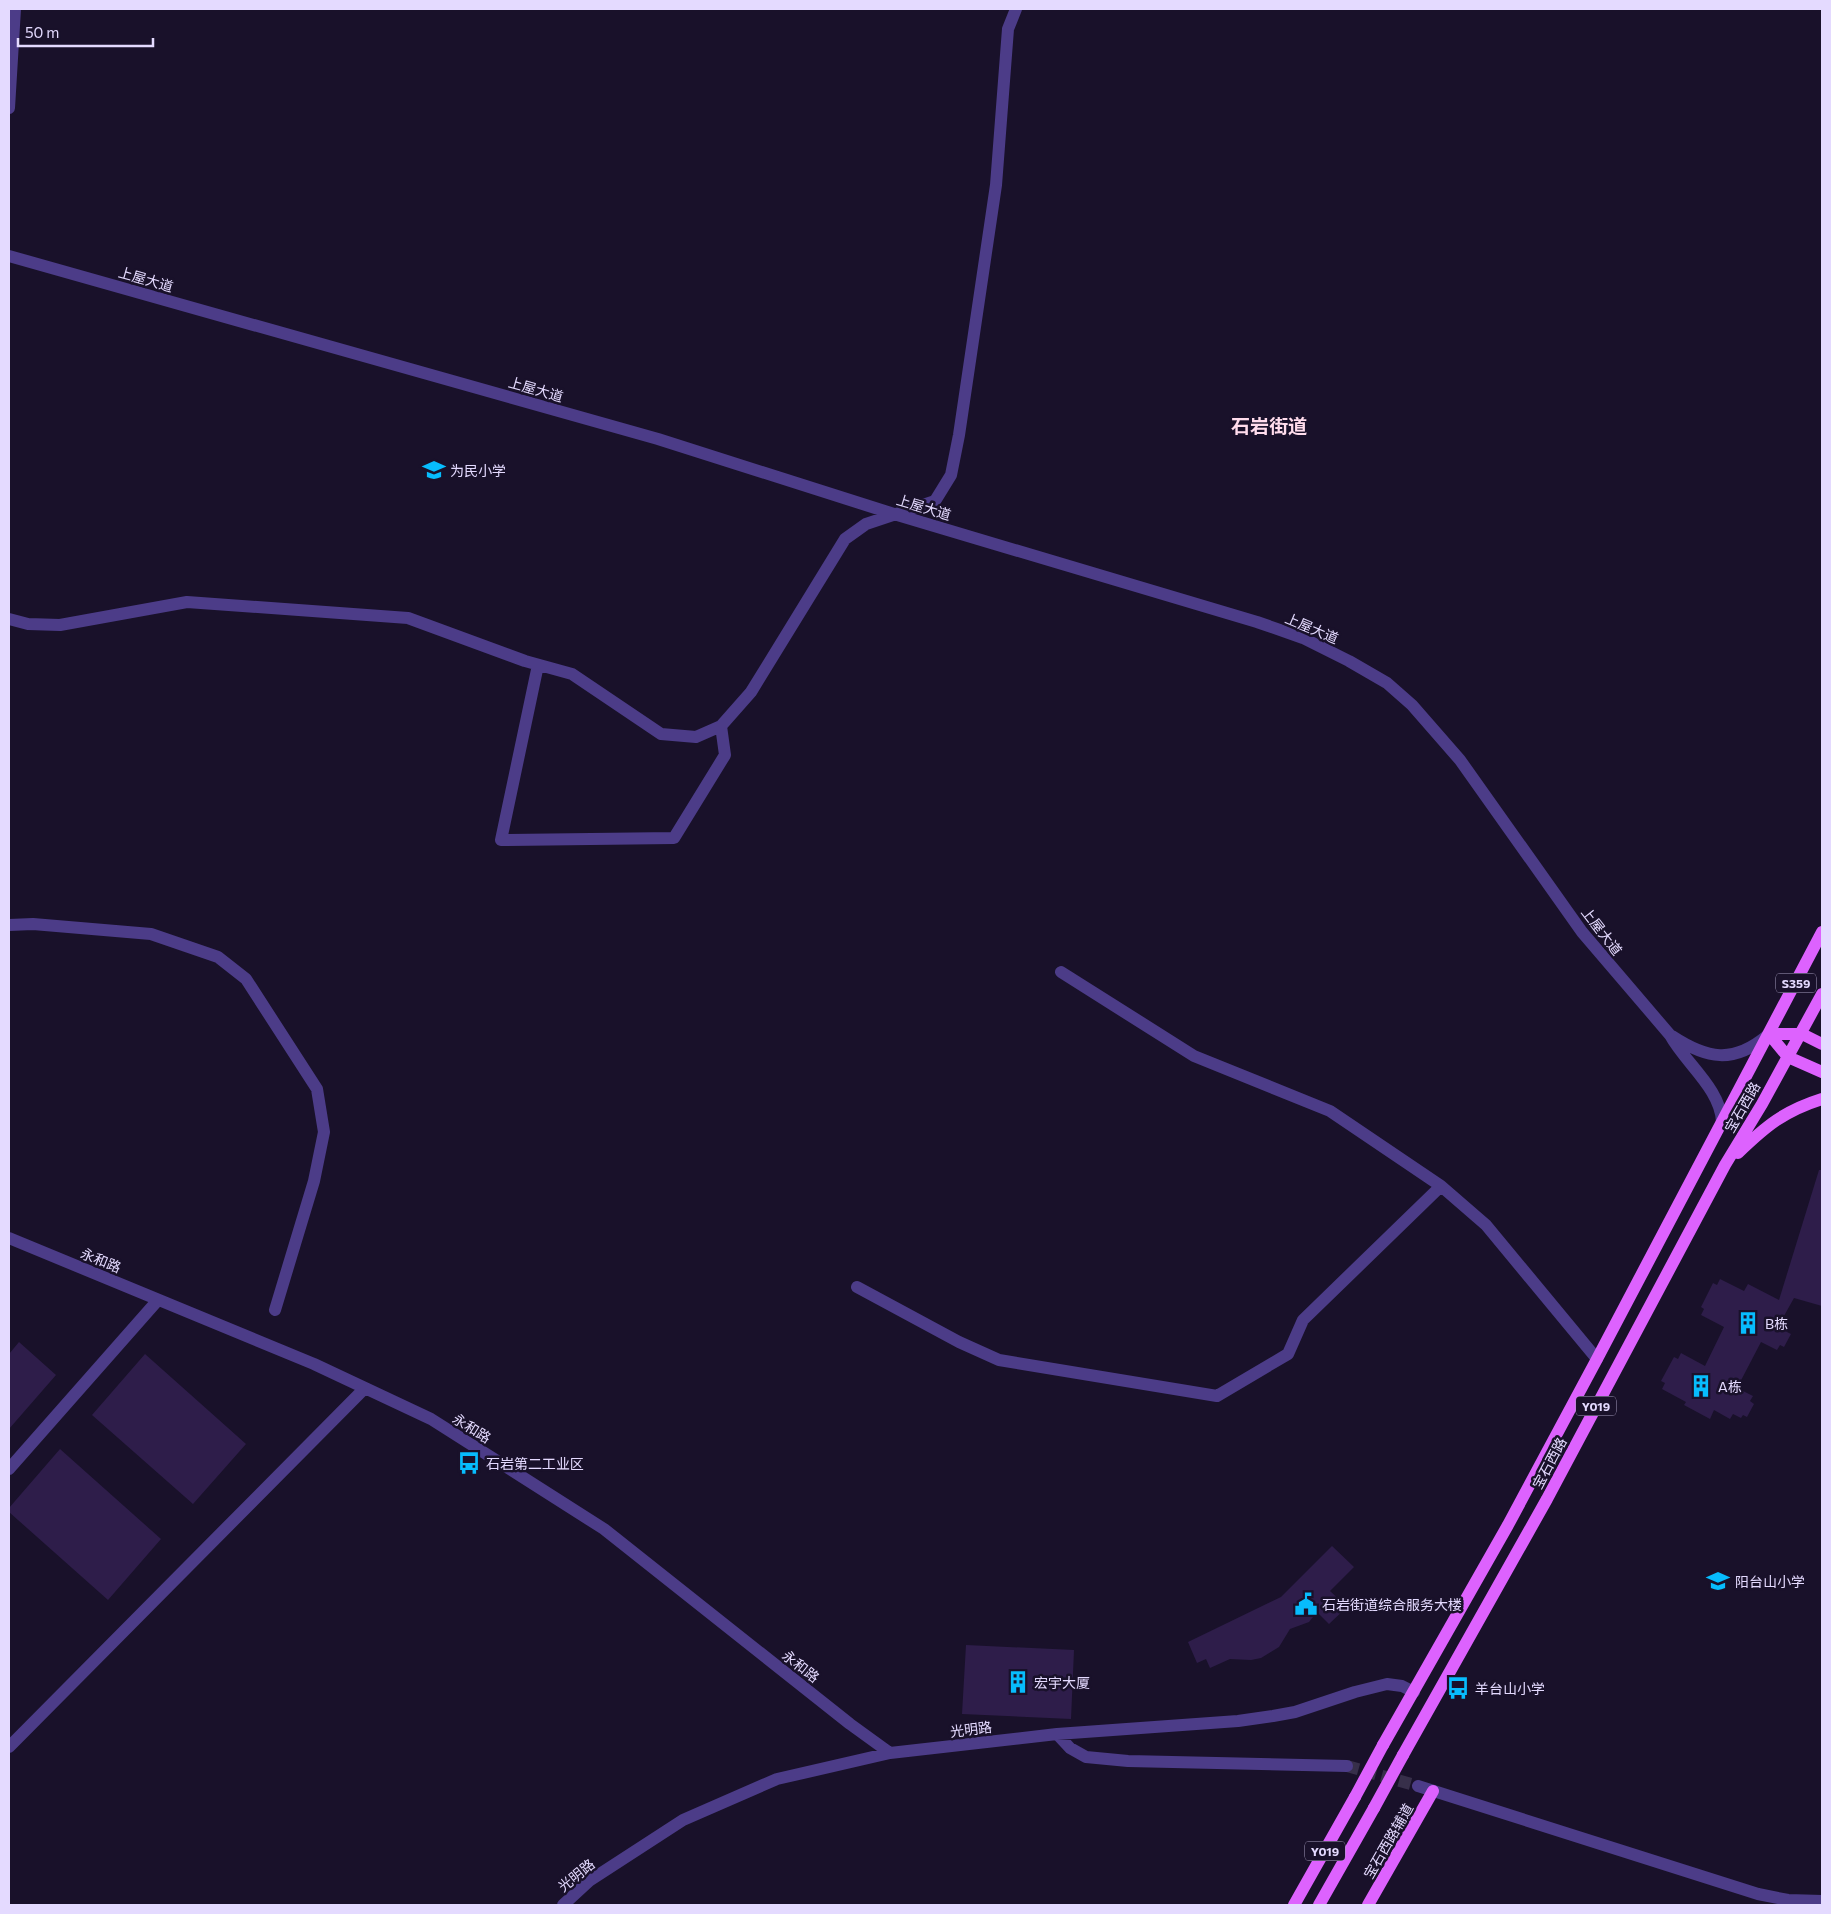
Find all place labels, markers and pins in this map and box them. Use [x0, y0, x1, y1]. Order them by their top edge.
school or university icon: 为民小学 [421, 457, 447, 483]
place label: 为民小学 [450, 462, 506, 479]
building icon: B栋 [1735, 1310, 1761, 1336]
place label: B栋 [1765, 1315, 1788, 1332]
building icon: A栋 [1688, 1373, 1714, 1399]
place label: A栋 [1718, 1378, 1742, 1395]
bus stop icon: 石岩第二工业区 [456, 1450, 482, 1476]
place label: 石岩第二工业区 [486, 1455, 584, 1472]
school or university icon: 阳台山小学 [1705, 1568, 1731, 1594]
place label: 阳台山小学 [1735, 1573, 1805, 1590]
public building icon: 石岩街道综合服务大楼 [1293, 1591, 1319, 1617]
place label: 石岩街道综合服务大楼 [1322, 1596, 1462, 1613]
building icon: 宏宇大厦 [1005, 1669, 1031, 1695]
place label: 宏宇大厦 [1034, 1674, 1090, 1691]
bus stop icon: 羊台山小学 [1445, 1675, 1471, 1701]
place label: 羊台山小学 [1475, 1680, 1545, 1697]

